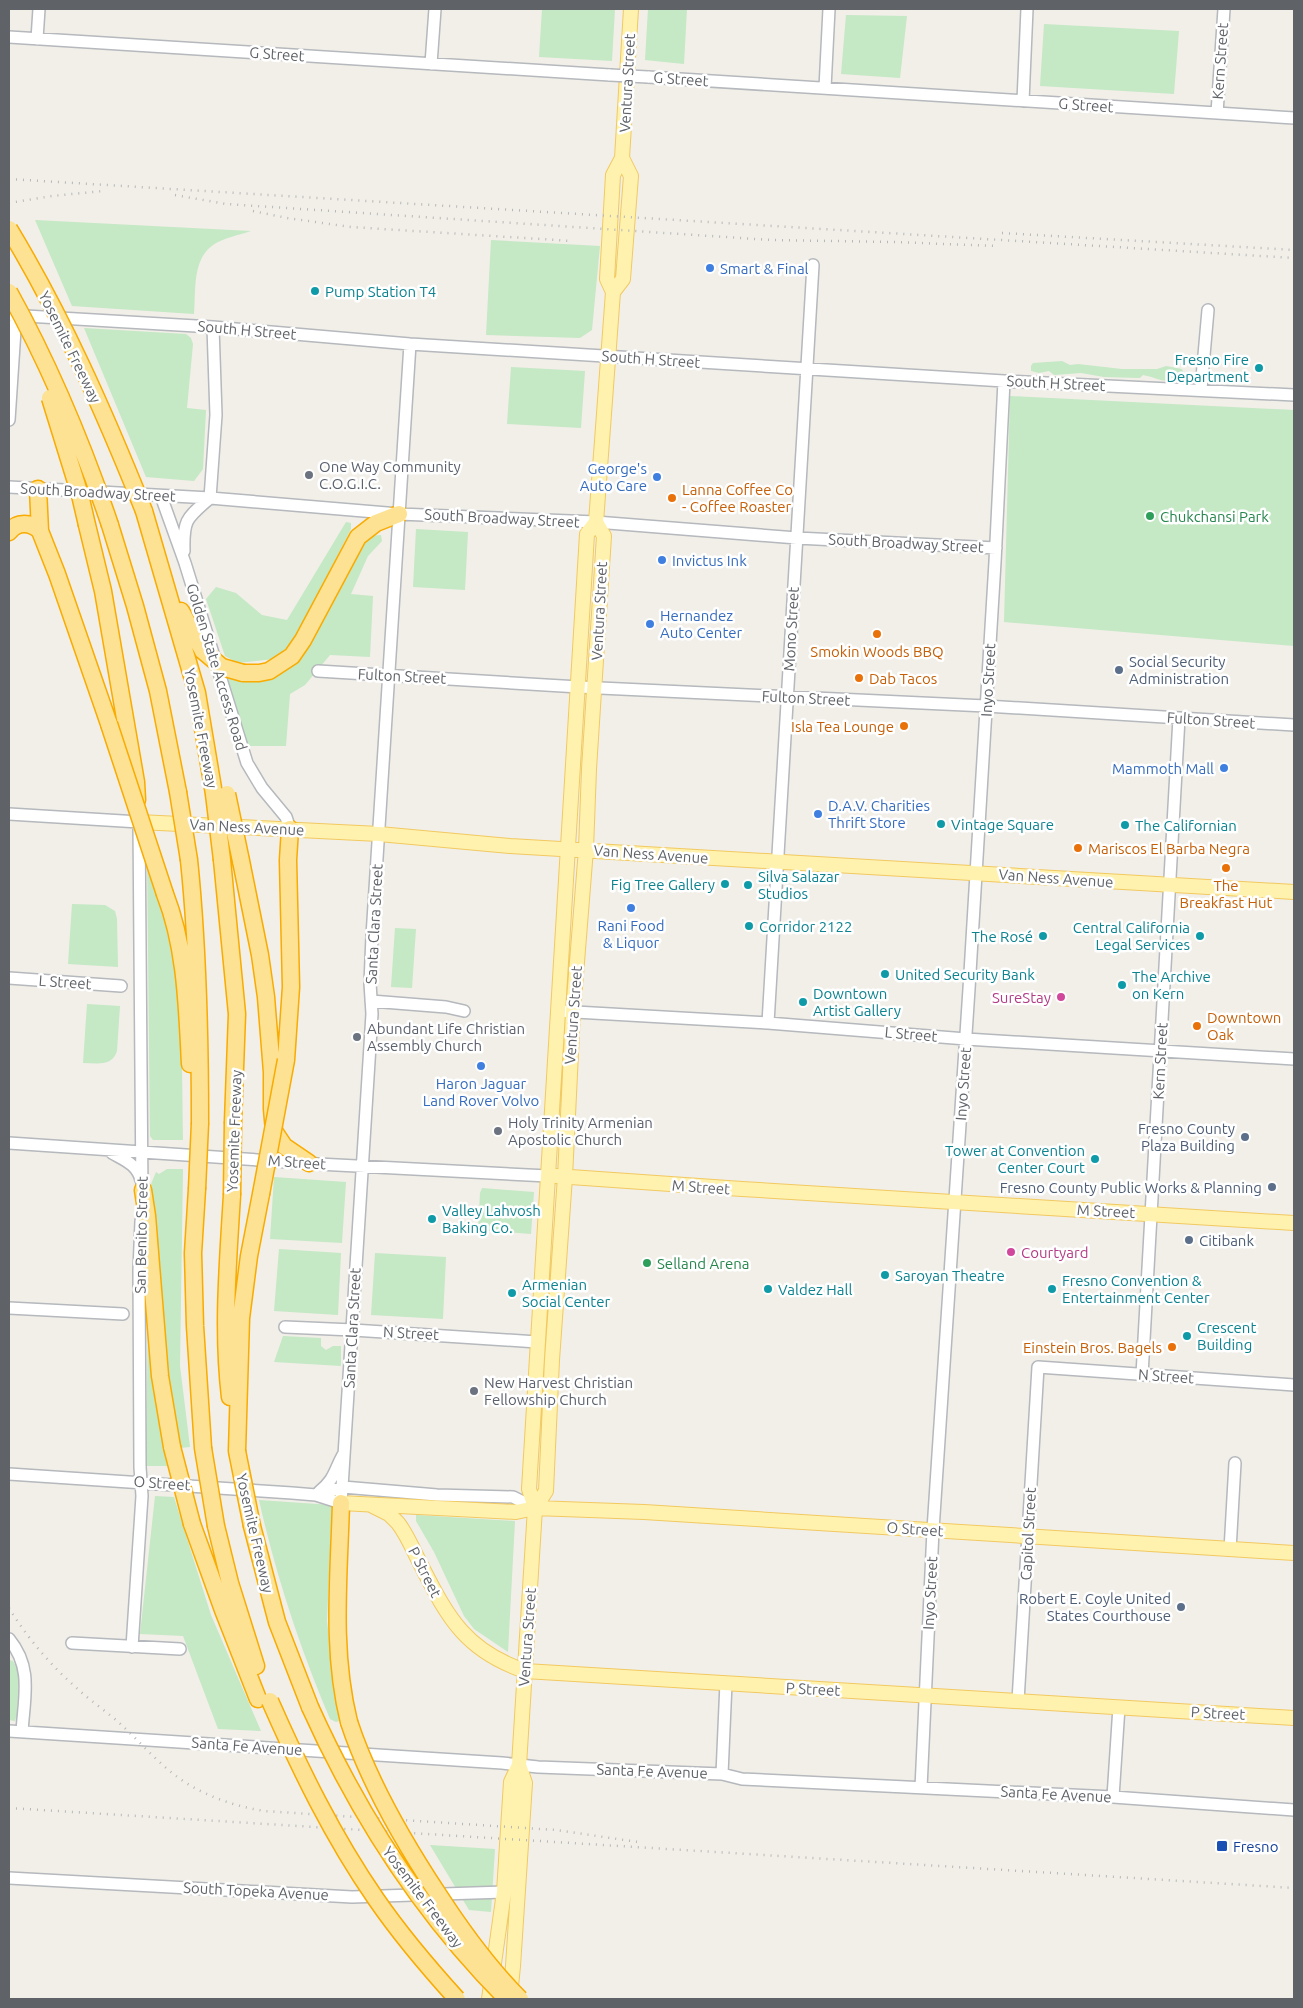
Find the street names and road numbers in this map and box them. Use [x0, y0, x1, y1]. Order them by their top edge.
street label: Kern Street [1209, 22, 1231, 100]
street label: Ventura Street [616, 33, 638, 133]
street label: G Street [249, 44, 305, 64]
street label: G Street [653, 69, 709, 89]
street label: G Street [1058, 95, 1114, 115]
street label: Yosemite Freeway [36, 288, 104, 406]
street label: South H Street [197, 317, 297, 343]
street label: South H Street [601, 347, 701, 371]
street label: South H Street [1006, 372, 1106, 394]
street label: South Broadway Street [20, 479, 176, 505]
street label: South Broadway Street [424, 505, 580, 531]
street label: South Broadway Street [828, 530, 984, 556]
street label: Ventura Street [588, 561, 610, 661]
street label: Golden State Access Road [183, 581, 251, 753]
street label: Mono Street [780, 586, 802, 672]
street label: Inyo Street [978, 643, 998, 717]
street label: Fulton Street [357, 665, 447, 687]
street label: Yosemite Freeway [181, 666, 221, 790]
street label: Fulton Street [761, 687, 851, 709]
street label: Fulton Street [1166, 708, 1256, 732]
street label: Van Ness Avenue [189, 816, 305, 838]
street label: Van Ness Avenue [593, 842, 709, 866]
street label: Santa Clara Street [362, 863, 386, 985]
street label: Van Ness Avenue [998, 866, 1114, 890]
street label: Ventura Street [561, 965, 585, 1065]
street label: L Street [38, 972, 92, 992]
street label: Kern Street [1150, 1022, 1171, 1100]
street label: L Street [884, 1023, 938, 1045]
street label: Inyo Street [952, 1047, 974, 1121]
street label: Yosemite Freeway [223, 1070, 245, 1192]
street label: M Street [267, 1151, 327, 1173]
street label: San Benito Street [131, 1176, 151, 1294]
street label: M Street [671, 1176, 731, 1198]
street label: M Street [1076, 1201, 1136, 1221]
street label: Santa Clara Street [340, 1267, 364, 1389]
street label: N Street [383, 1323, 440, 1343]
street label: N Street [1137, 1366, 1195, 1386]
street label: Yosemite Freeway [233, 1472, 277, 1594]
street label: O Street [133, 1473, 191, 1493]
street label: Capitol Street [1017, 1487, 1039, 1581]
street label: O Street [886, 1519, 944, 1539]
street label: P Street [405, 1544, 445, 1600]
street label: Inyo Street [920, 1556, 940, 1630]
street label: Ventura Street [515, 1587, 539, 1687]
street label: P Street [785, 1679, 841, 1699]
street label: P Street [1190, 1703, 1246, 1723]
street label: Santa Fe Avenue [191, 1734, 303, 1758]
street label: Santa Fe Avenue [596, 1761, 708, 1781]
street label: Santa Fe Avenue [1000, 1783, 1112, 1805]
street label: Yosemite Freeway [379, 1843, 467, 1951]
street label: South Topeka Avenue [183, 1879, 329, 1903]

